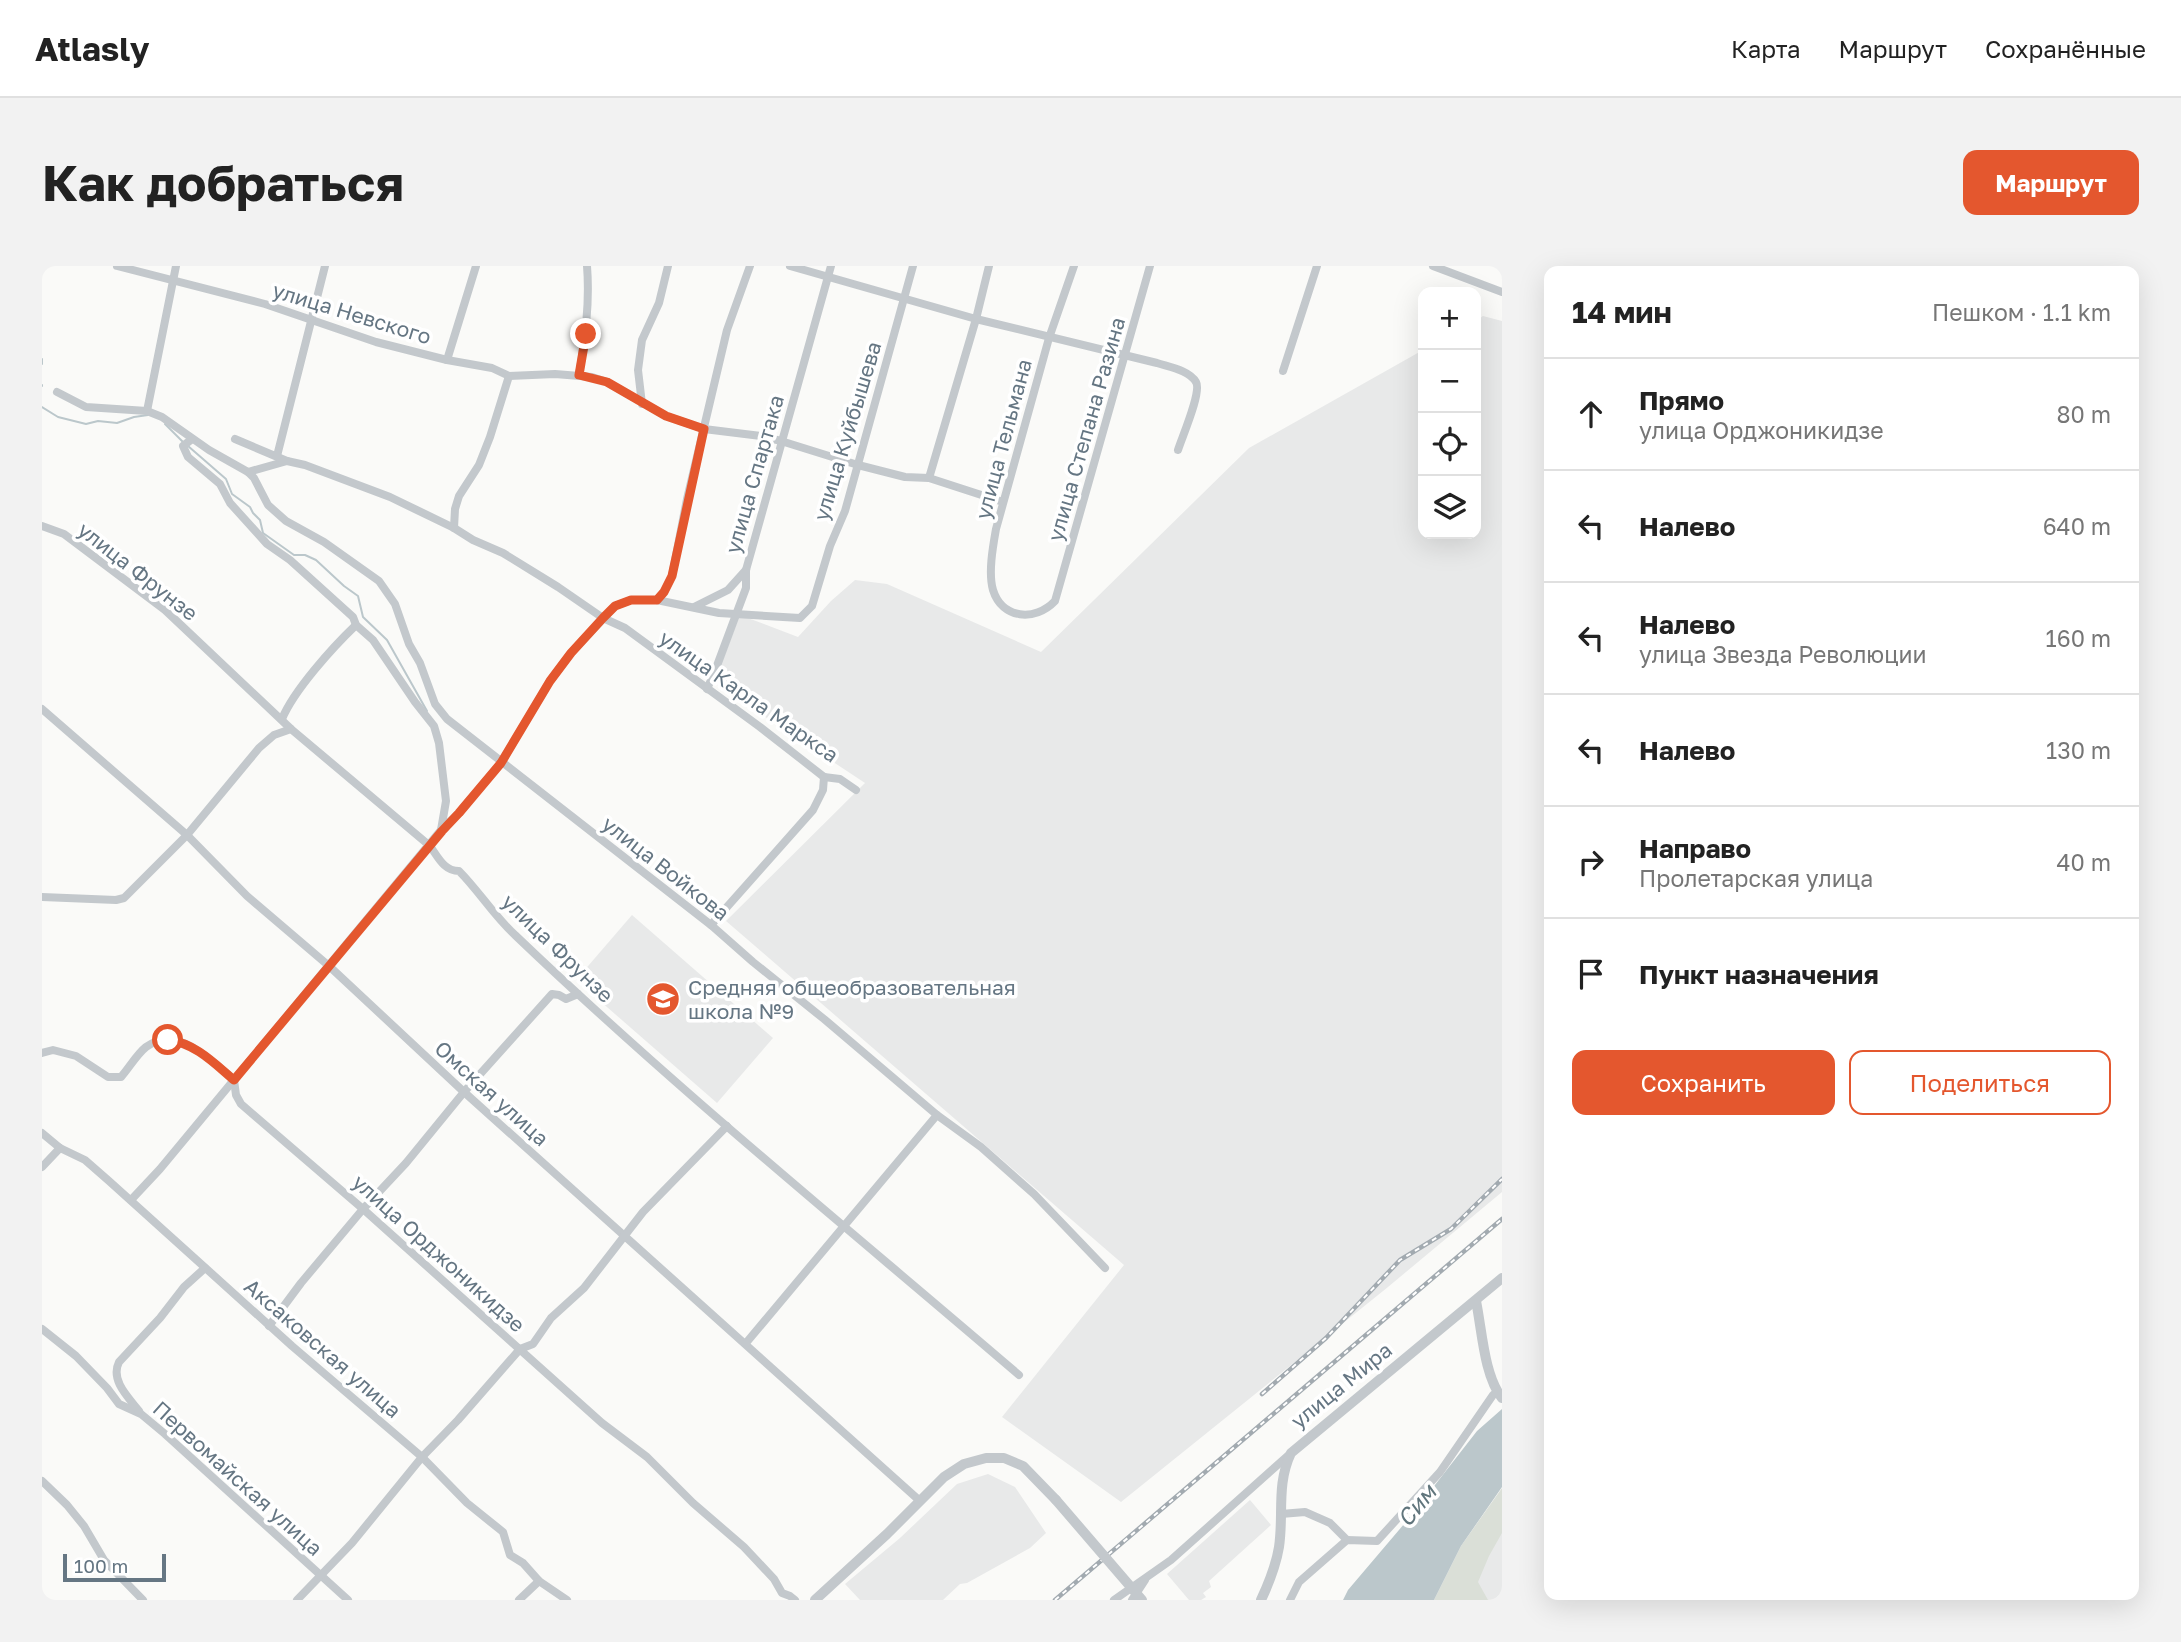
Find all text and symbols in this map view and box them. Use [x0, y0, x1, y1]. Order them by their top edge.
text: Atlasly [35, 29, 150, 68]
text: Карта [1731, 34, 1801, 63]
text: Маршрут [1839, 34, 1947, 63]
text: Сохранённые [1985, 34, 2146, 63]
button: Маршрут [1963, 150, 2139, 215]
text: Как добраться [42, 153, 404, 212]
street label: улица Невского [270, 277, 434, 349]
map controls [1418, 287, 1481, 539]
button: + [1418, 287, 1481, 350]
text: 14 мин [1572, 294, 1672, 330]
text: Пешком · 1.1 km [1932, 298, 2111, 326]
street label: улица Степана Разина [1042, 314, 1130, 544]
route end [570, 318, 601, 349]
street label: улица Куйбышева [807, 338, 887, 524]
button: − [1418, 350, 1481, 413]
street label: улица Тельмана [969, 356, 1037, 522]
text: Прямо [1639, 385, 1724, 416]
street label: улица Спартака [719, 392, 789, 556]
icon: ahead [1572, 395, 1610, 433]
text: 80 m [2057, 400, 2111, 428]
button: locate [1418, 413, 1481, 476]
text: улица Орджоникидзе [1639, 416, 1884, 444]
button: layers [1418, 476, 1481, 539]
icon: left [1572, 507, 1610, 545]
text: Налево [1639, 511, 1735, 542]
text: 640 m [2043, 512, 2111, 540]
street label: улица Фрунзе [73, 516, 203, 626]
text: Налево [1639, 609, 1735, 640]
icon: left [1572, 619, 1610, 657]
street label: улица Карла Маркса [654, 624, 844, 768]
text: 160 m [2046, 624, 2111, 652]
text: улица Звезда Революции [1639, 640, 1927, 668]
icon: left [1572, 731, 1610, 769]
text: Налево [1639, 735, 1735, 766]
text: 130 m [2046, 736, 2111, 764]
street label: улица Войкова [597, 810, 735, 926]
text: Направо [1639, 833, 1751, 864]
icon: right [1572, 843, 1610, 881]
text: 40 m [2057, 848, 2111, 876]
text: Пролетарская улица [1639, 864, 1873, 892]
street label: улица Фрунзе [497, 888, 619, 1008]
icon: arrive [1572, 955, 1610, 993]
text: Пункт назначения [1639, 959, 1879, 990]
place label: Средняя общеобразовательная школа №9 [688, 974, 1016, 1024]
school or university icon: Средняя общеобразовательная школа №9 [644, 980, 682, 1018]
route start [152, 1024, 183, 1055]
street label: Омская улица [430, 1035, 554, 1151]
button: Сохранить [1572, 1050, 1835, 1115]
button: Поделиться [1849, 1050, 2111, 1115]
street label: улица Орджоникидзе [347, 1169, 531, 1337]
street label: Аксаковская улица [239, 1273, 407, 1423]
street label: улица Мира [1285, 1336, 1397, 1434]
street label: Первомайская улица [148, 1395, 328, 1561]
water label: Сим [1390, 1477, 1443, 1532]
scale bar [63, 1551, 166, 1583]
text: 100 m [74, 1554, 128, 1577]

